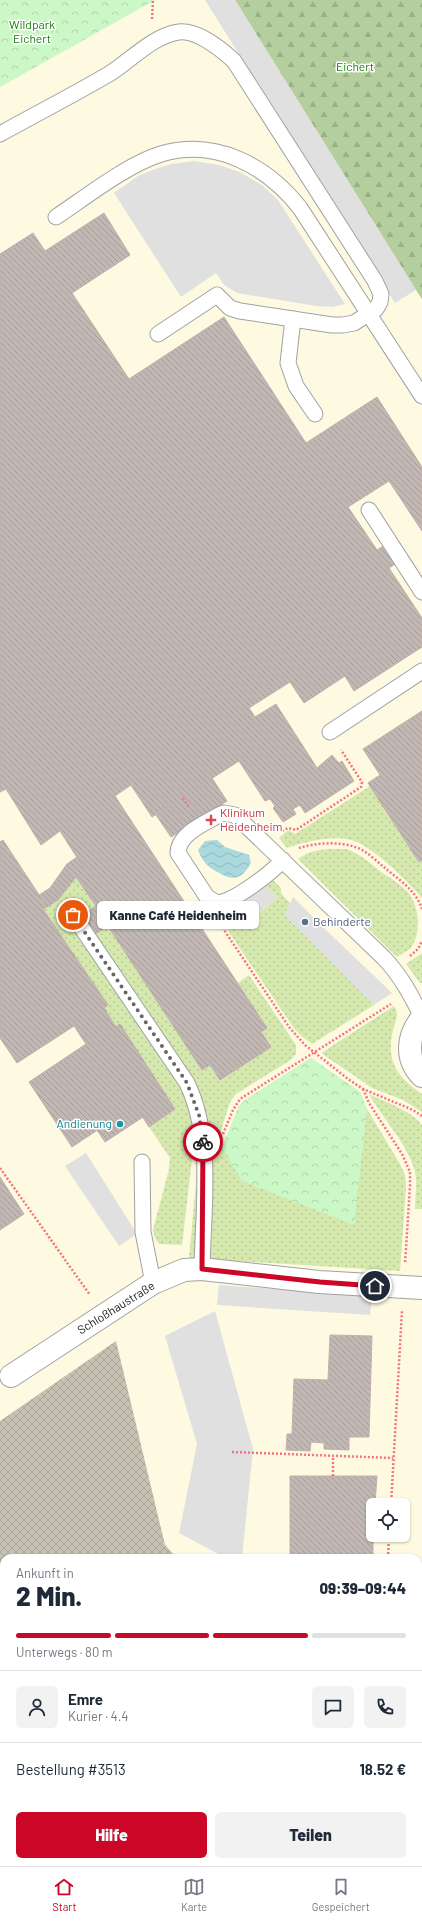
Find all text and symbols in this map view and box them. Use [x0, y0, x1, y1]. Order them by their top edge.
park label: Wildpark Eichert [9, 17, 55, 45]
park label: Eichert [336, 59, 374, 73]
place label: Klinikum Heidenheim [220, 805, 283, 833]
marker: Klinikum Heidenheim [205, 814, 217, 826]
pin [56, 898, 90, 932]
callout: Kanne Café Heidenheim [97, 901, 259, 929]
icon: bag [62, 904, 84, 926]
text: Kanne Café Heidenheim [109, 907, 247, 923]
place label: Behinderte [313, 914, 371, 928]
marker: Behinderte [300, 917, 310, 927]
place label: Andienung [57, 1116, 112, 1130]
marker: Andienung [115, 1119, 125, 1129]
courier [183, 1122, 223, 1162]
icon: bike [192, 1131, 214, 1153]
pin [358, 1269, 392, 1303]
icon: home [364, 1275, 386, 1297]
street label: Schloßhaustraße [74, 1278, 157, 1337]
map controls [366, 1498, 410, 1542]
button: locate [366, 1498, 410, 1542]
text: Ankunft in [16, 1565, 74, 1581]
text: 09:39–09:44 [319, 1579, 406, 1597]
text: 2 Min. [16, 1580, 82, 1611]
text: Unterwegs · 80 m [16, 1644, 113, 1660]
button: person [16, 1686, 58, 1728]
button: chat [312, 1686, 354, 1728]
button: phone [364, 1686, 406, 1728]
text: Emre [68, 1690, 103, 1708]
text: Kurier · 4.4 [68, 1708, 129, 1724]
text: Bestellung #3513 [16, 1760, 126, 1778]
text: 18.52 € [360, 1760, 406, 1778]
button: Hilfe [16, 1812, 207, 1858]
button: Teilen [215, 1812, 406, 1858]
tab: Start [52, 1876, 76, 1913]
tab: Karte [181, 1876, 207, 1913]
tab: Gespeichert [312, 1876, 370, 1913]

